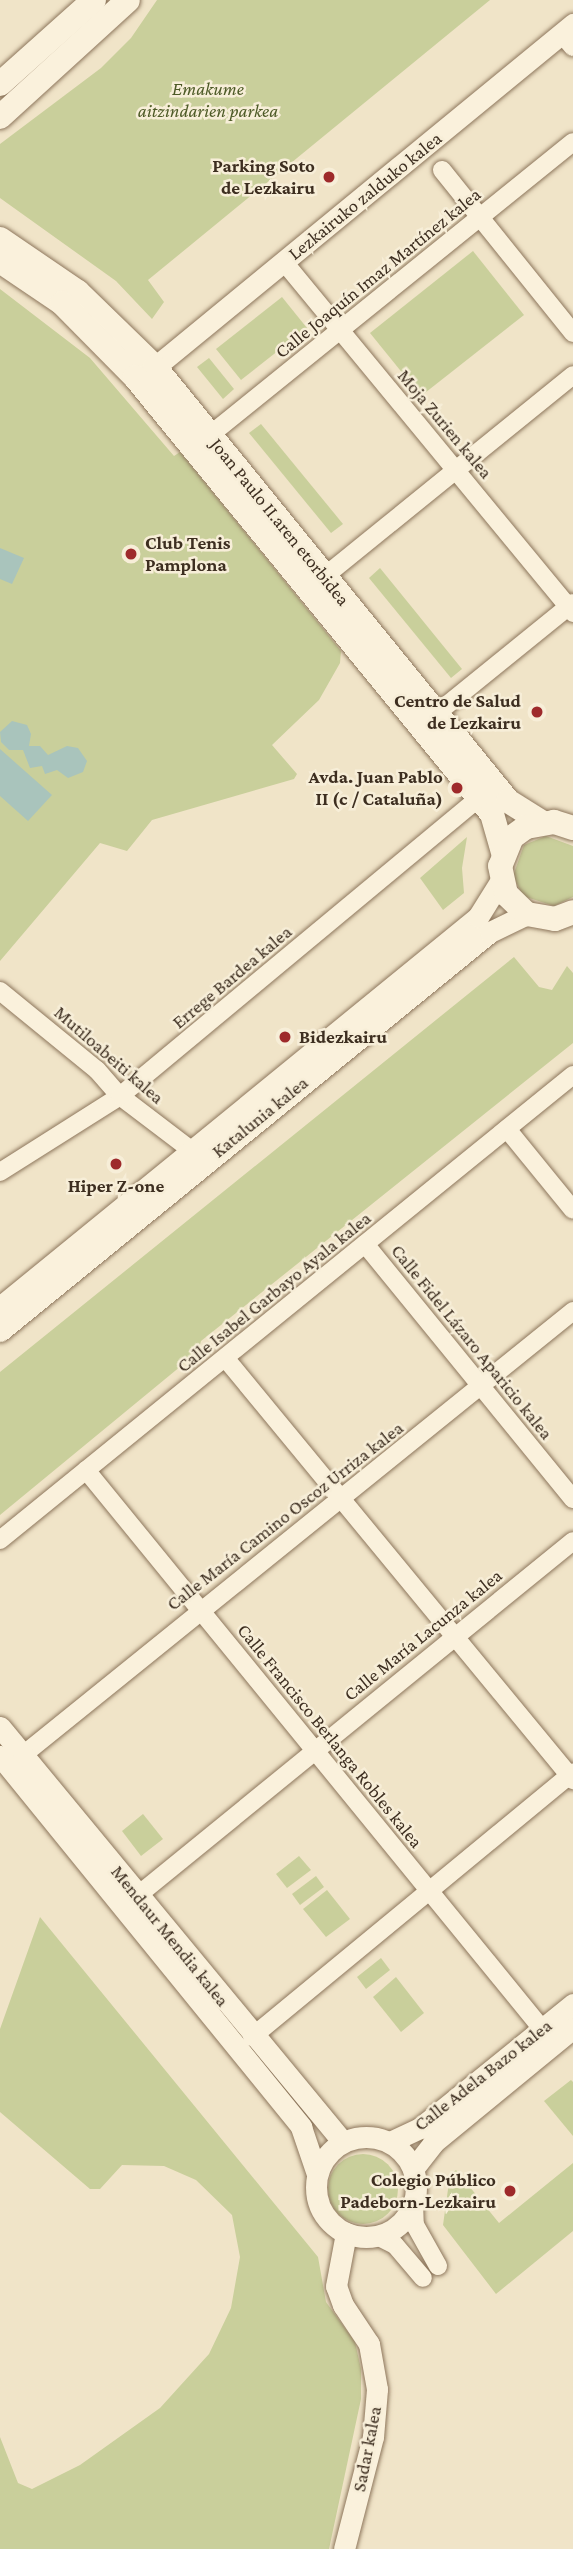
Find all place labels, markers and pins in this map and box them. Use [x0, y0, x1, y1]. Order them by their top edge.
place label: Parking Soto de Lezkairu [212, 155, 315, 199]
marker: Parking Soto de Lezkairu [321, 169, 337, 185]
place label: Club Tenis Pamplona [145, 532, 230, 576]
marker: Club Tenis Pamplona [123, 546, 139, 562]
place label: Centro de Salud de Lezkairu [394, 690, 521, 734]
marker: Centro de Salud de Lezkairu [527, 702, 547, 722]
place label: Avda. Juan Pablo II (c / Cataluña) [309, 766, 443, 810]
marker: Avda. Juan Pablo II (c / Cataluña) [449, 780, 465, 796]
place label: Bidezkairu [299, 1026, 387, 1048]
marker: Bidezkairu [277, 1029, 293, 1045]
marker: Hiper Z-one [108, 1156, 124, 1172]
place label: Hiper Z-one [68, 1175, 164, 1197]
place label: Colegio Público Padeborn-Lezkairu [340, 2169, 496, 2213]
marker: Colegio Público Padeborn-Lezkairu [502, 2183, 518, 2199]

